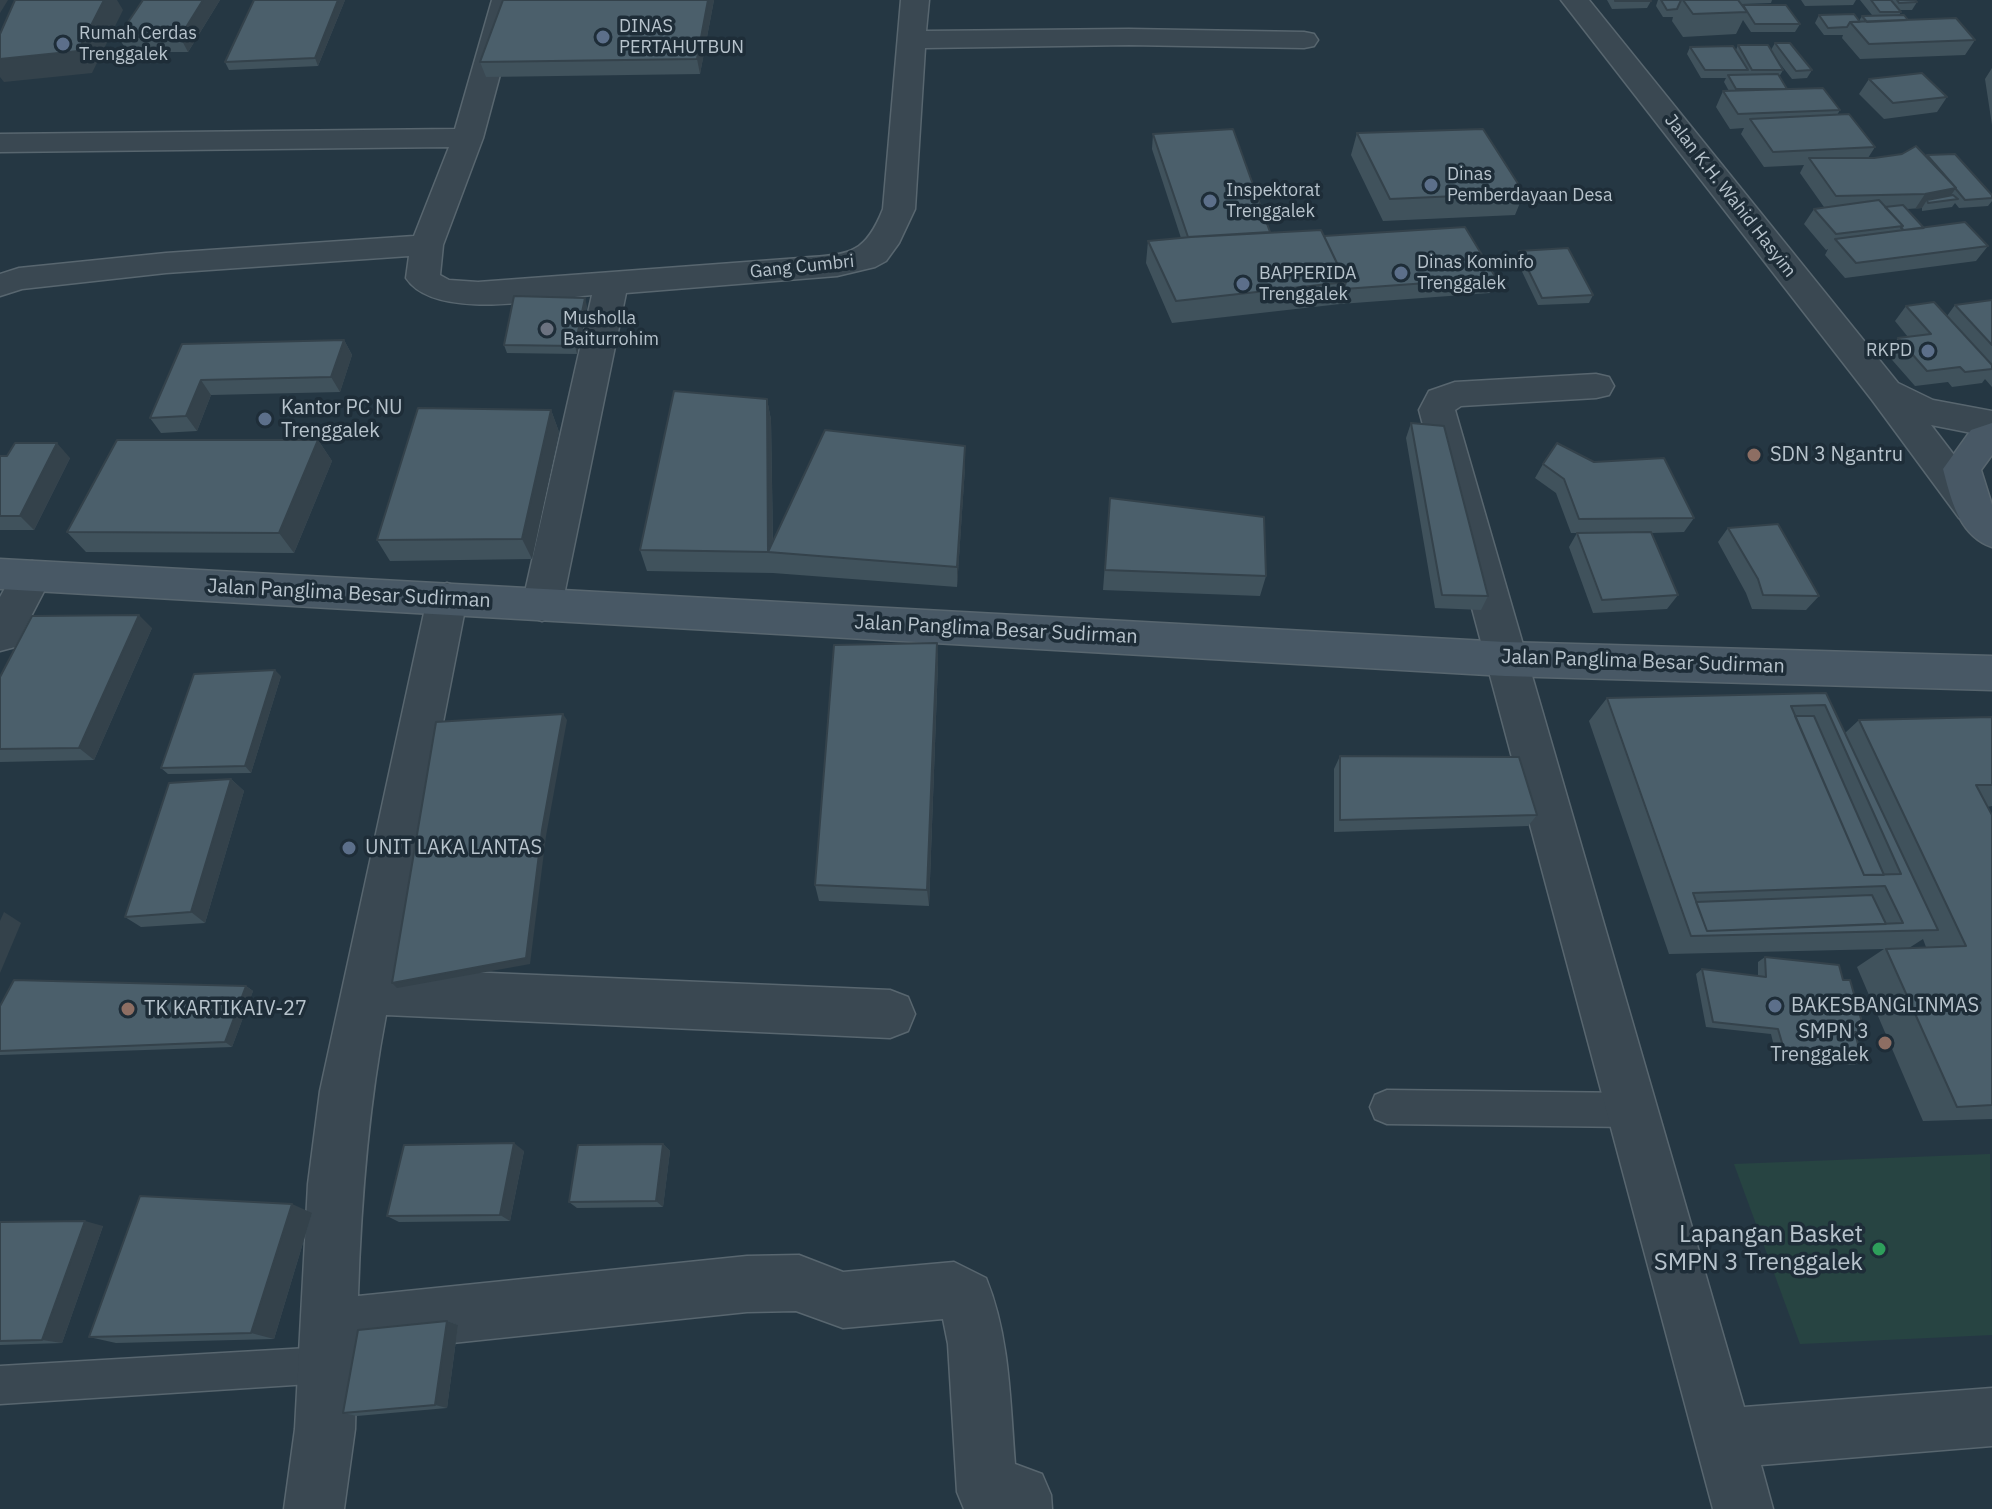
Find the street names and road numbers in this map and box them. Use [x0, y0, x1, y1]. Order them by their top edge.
street label: Jalan K.H. Wahid Hasyim [1660, 110, 1800, 282]
street label: Gang Cumbri [749, 251, 855, 283]
street label: Jalan Panglima Besar Sudirman [207, 575, 491, 613]
street label: Jalan Panglima Besar Sudirman [854, 611, 1138, 649]
street label: Jalan Panglima Besar Sudirman [1501, 645, 1785, 679]

